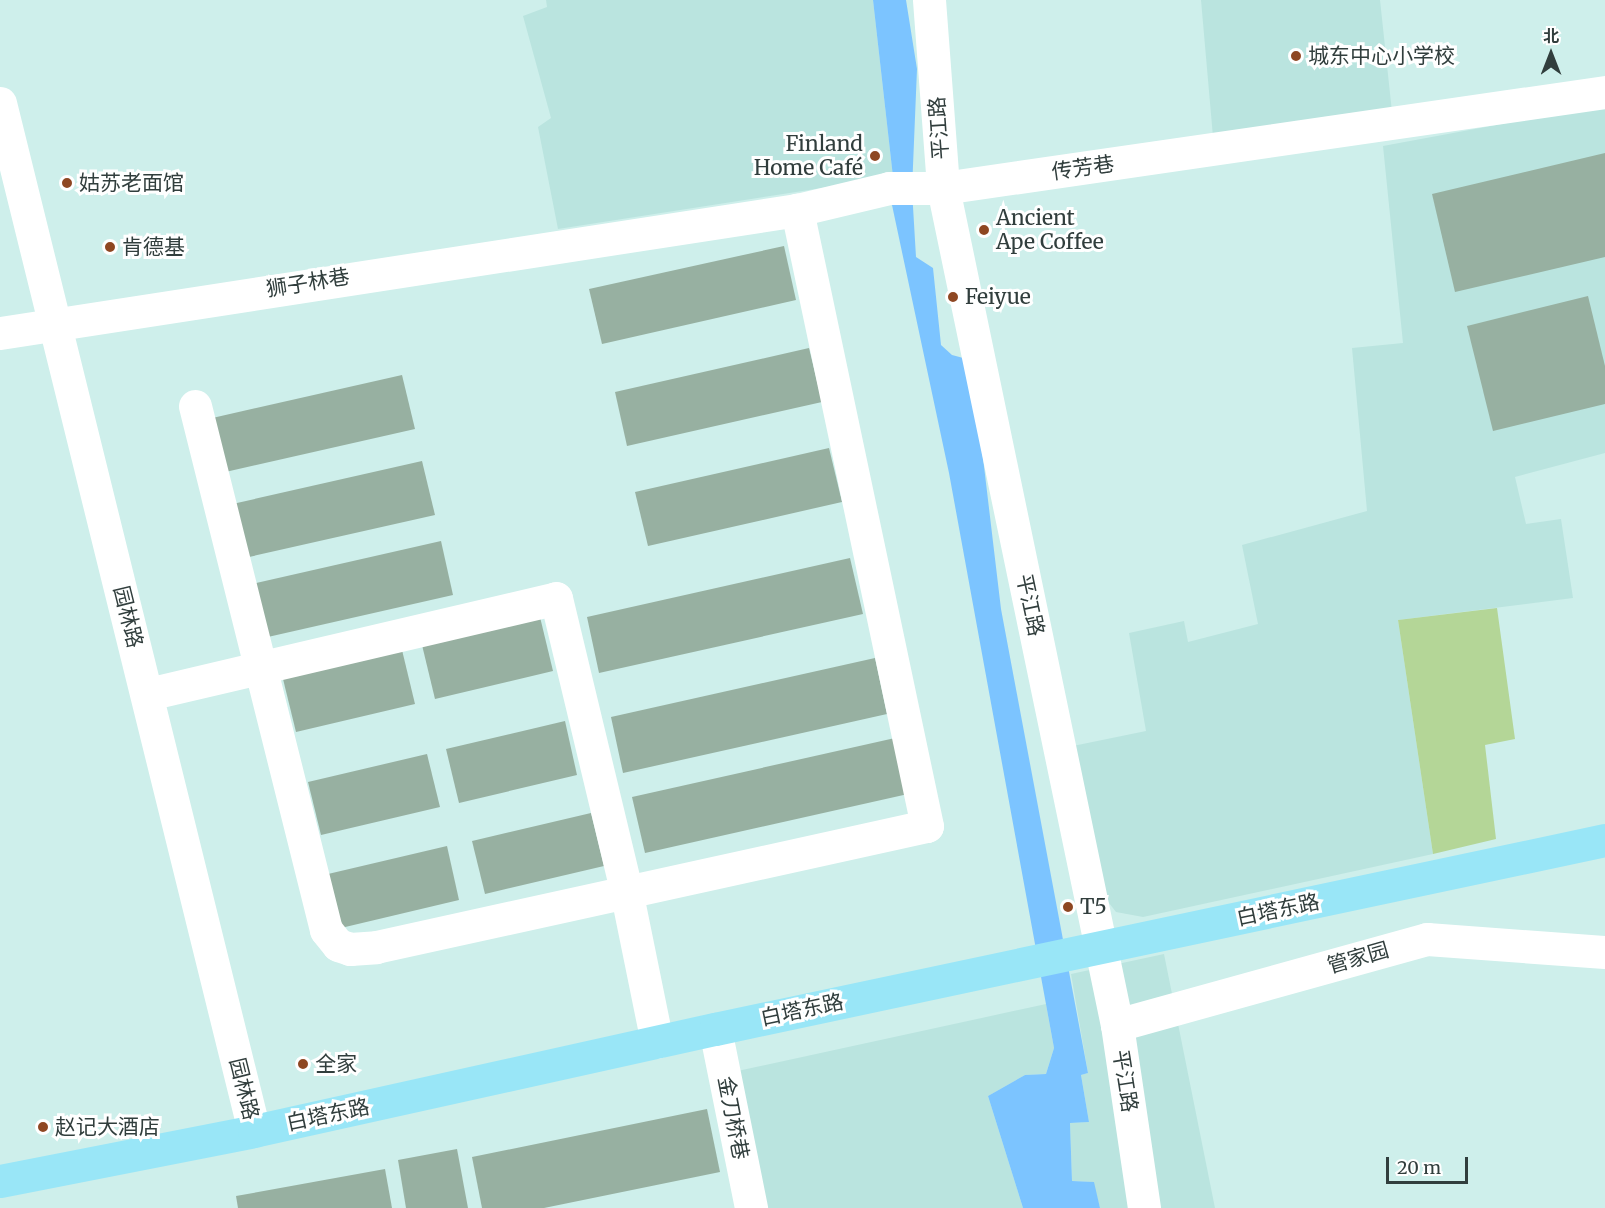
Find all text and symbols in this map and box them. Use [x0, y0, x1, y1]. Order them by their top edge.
north arrow [1521, 24, 1581, 84]
text: 北 [1543, 26, 1559, 46]
place label: 城东中心小学校 [1308, 43, 1455, 69]
marker: 城东中心小学校 [1289, 49, 1303, 63]
street label: 平江路 [924, 96, 954, 160]
place label: Finland Home Café [754, 131, 863, 181]
marker: Finland Home Café [868, 149, 882, 163]
street label: 传芳巷 [1050, 151, 1116, 185]
place label: 姑苏老面馆 [79, 170, 184, 196]
marker: 姑苏老面馆 [60, 176, 74, 190]
place label: Ancient Ape Coffee [996, 205, 1104, 255]
marker: Ancient Ape Coffee [977, 223, 991, 237]
place label: 肯德基 [122, 234, 185, 260]
marker: 肯德基 [103, 240, 117, 254]
street label: 狮子林巷 [265, 264, 351, 302]
place label: Feiyue [965, 284, 1031, 310]
marker: Feiyue [946, 290, 960, 304]
street label: 平江路 [1011, 572, 1049, 638]
street label: 园林路 [108, 583, 148, 651]
street label: 白塔东路 [1234, 889, 1322, 931]
place label: T5 [1080, 894, 1107, 920]
marker: T5 [1061, 900, 1075, 914]
street label: 管家园 [1324, 937, 1392, 979]
street label: 白塔东路 [758, 989, 846, 1031]
street label: 平江路 [1108, 1048, 1142, 1114]
place label: 全家 [315, 1051, 357, 1077]
street label: 园林路 [224, 1055, 264, 1123]
marker: 全家 [296, 1057, 310, 1071]
street label: 金刀桥巷 [713, 1074, 753, 1162]
street label: 白塔东路 [284, 1094, 372, 1136]
place label: 赵记大酒店 [55, 1114, 160, 1140]
marker: 赵记大酒店 [36, 1120, 50, 1134]
scale bar [1389, 1145, 1472, 1183]
text: 20 m [1397, 1156, 1441, 1179]

